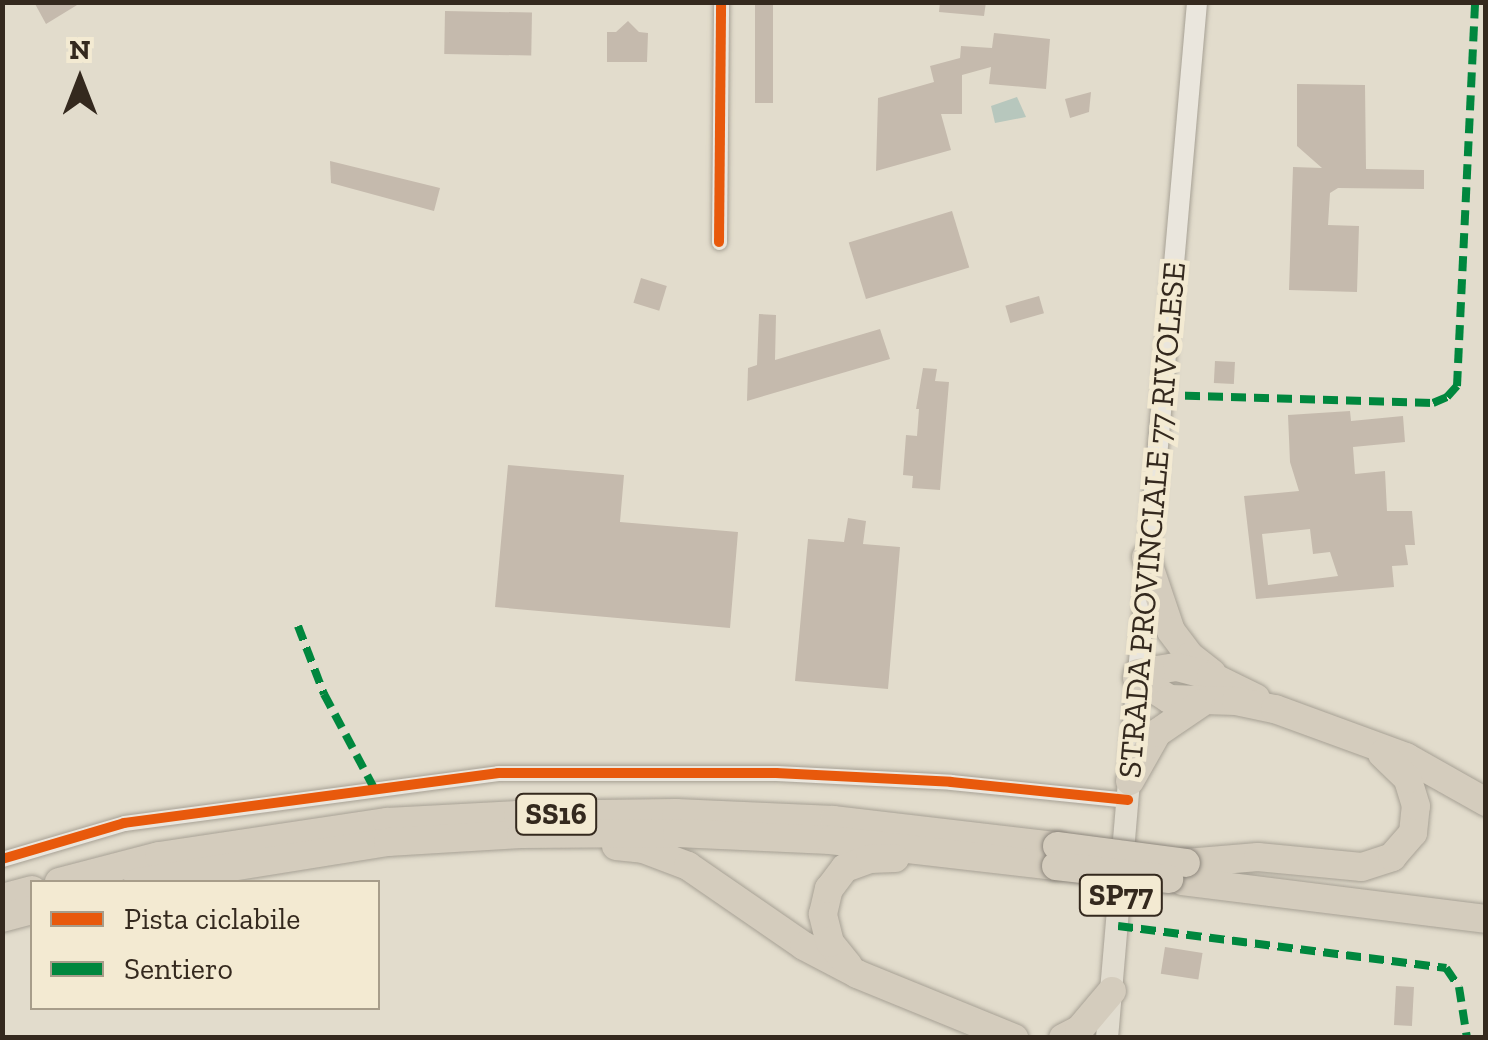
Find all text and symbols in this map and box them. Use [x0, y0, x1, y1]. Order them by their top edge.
north arrow [30, 30, 130, 130]
text: N [69, 33, 91, 66]
street label: STRADA PROVINCIALE 77 RIVOLESE [1110, 260, 1194, 780]
road number: SS16 [514, 789, 598, 839]
road number: SP77 [1078, 870, 1164, 920]
legend [30, 880, 380, 1010]
text: Pista ciclabile [124, 901, 300, 937]
text: Sentiero [124, 951, 233, 987]

